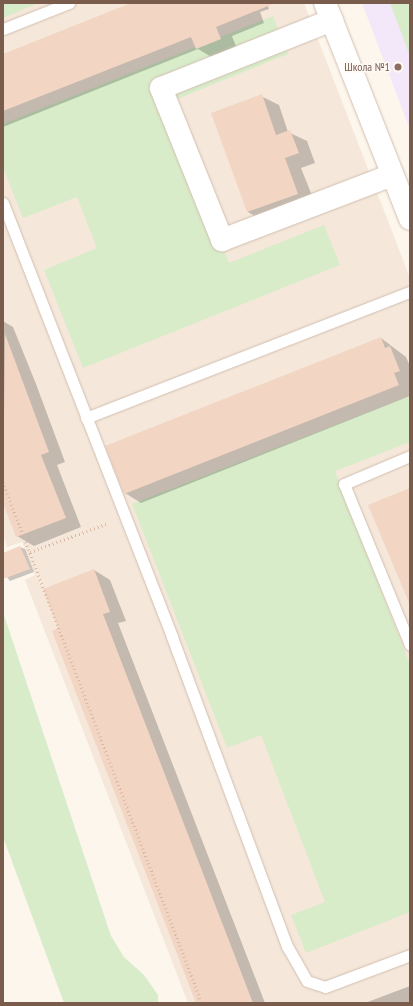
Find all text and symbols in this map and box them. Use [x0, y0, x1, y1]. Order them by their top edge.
place label: Школа №1 [344, 60, 390, 74]
marker: Школа №1 [393, 62, 403, 72]

